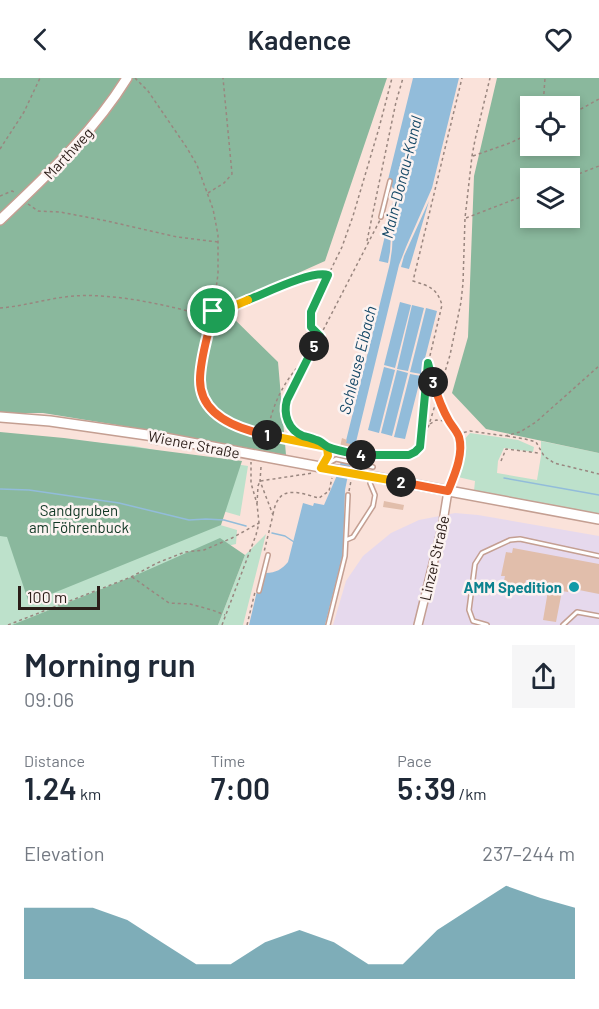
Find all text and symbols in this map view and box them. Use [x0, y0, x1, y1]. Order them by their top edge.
icon: back [24, 23, 57, 56]
text: Kadence [248, 23, 351, 55]
icon: heart [542, 23, 575, 56]
map controls [520, 96, 580, 228]
button: locate [520, 96, 580, 156]
water label: Main-Donau-Kanal [377, 113, 425, 240]
street label: Marthweg [40, 123, 96, 183]
button: layers [520, 168, 580, 228]
pin [187, 285, 238, 336]
icon: arrive [196, 294, 229, 327]
water label: Schleuse Eibach [334, 304, 380, 416]
pin: 5 [299, 331, 329, 361]
text: 5 [310, 336, 318, 355]
pin: 3 [418, 367, 448, 397]
text: 3 [429, 372, 437, 391]
pin: 1 [252, 420, 282, 450]
text: 1 [264, 425, 270, 444]
street label: Wiener Straße [147, 426, 241, 462]
pin: 4 [346, 440, 376, 470]
text: 4 [356, 445, 366, 464]
pin: 2 [386, 467, 416, 497]
text: 2 [397, 472, 405, 491]
park label: Sandgruben am Föhrenbuck [29, 501, 130, 536]
street label: Linzer Straße [415, 513, 453, 603]
place label: AMM Spedition [463, 578, 562, 596]
marker: AMM Spedition [567, 580, 581, 594]
scale bar [18, 583, 100, 610]
text: 100 m [27, 587, 67, 606]
text: Morning run [24, 644, 196, 684]
button: share [512, 645, 575, 708]
text: 09:06 [24, 687, 74, 711]
text: Distance [24, 751, 85, 770]
text: Time [211, 751, 245, 770]
text: Pace [397, 751, 432, 770]
text: 1.24 [24, 770, 77, 806]
text: 7:00 [211, 770, 270, 806]
text: 5:39 [397, 770, 456, 806]
text: km [77, 784, 101, 803]
text: /km [456, 784, 486, 803]
text: Elevation [24, 841, 105, 865]
text: 237–244 m [482, 841, 575, 865]

